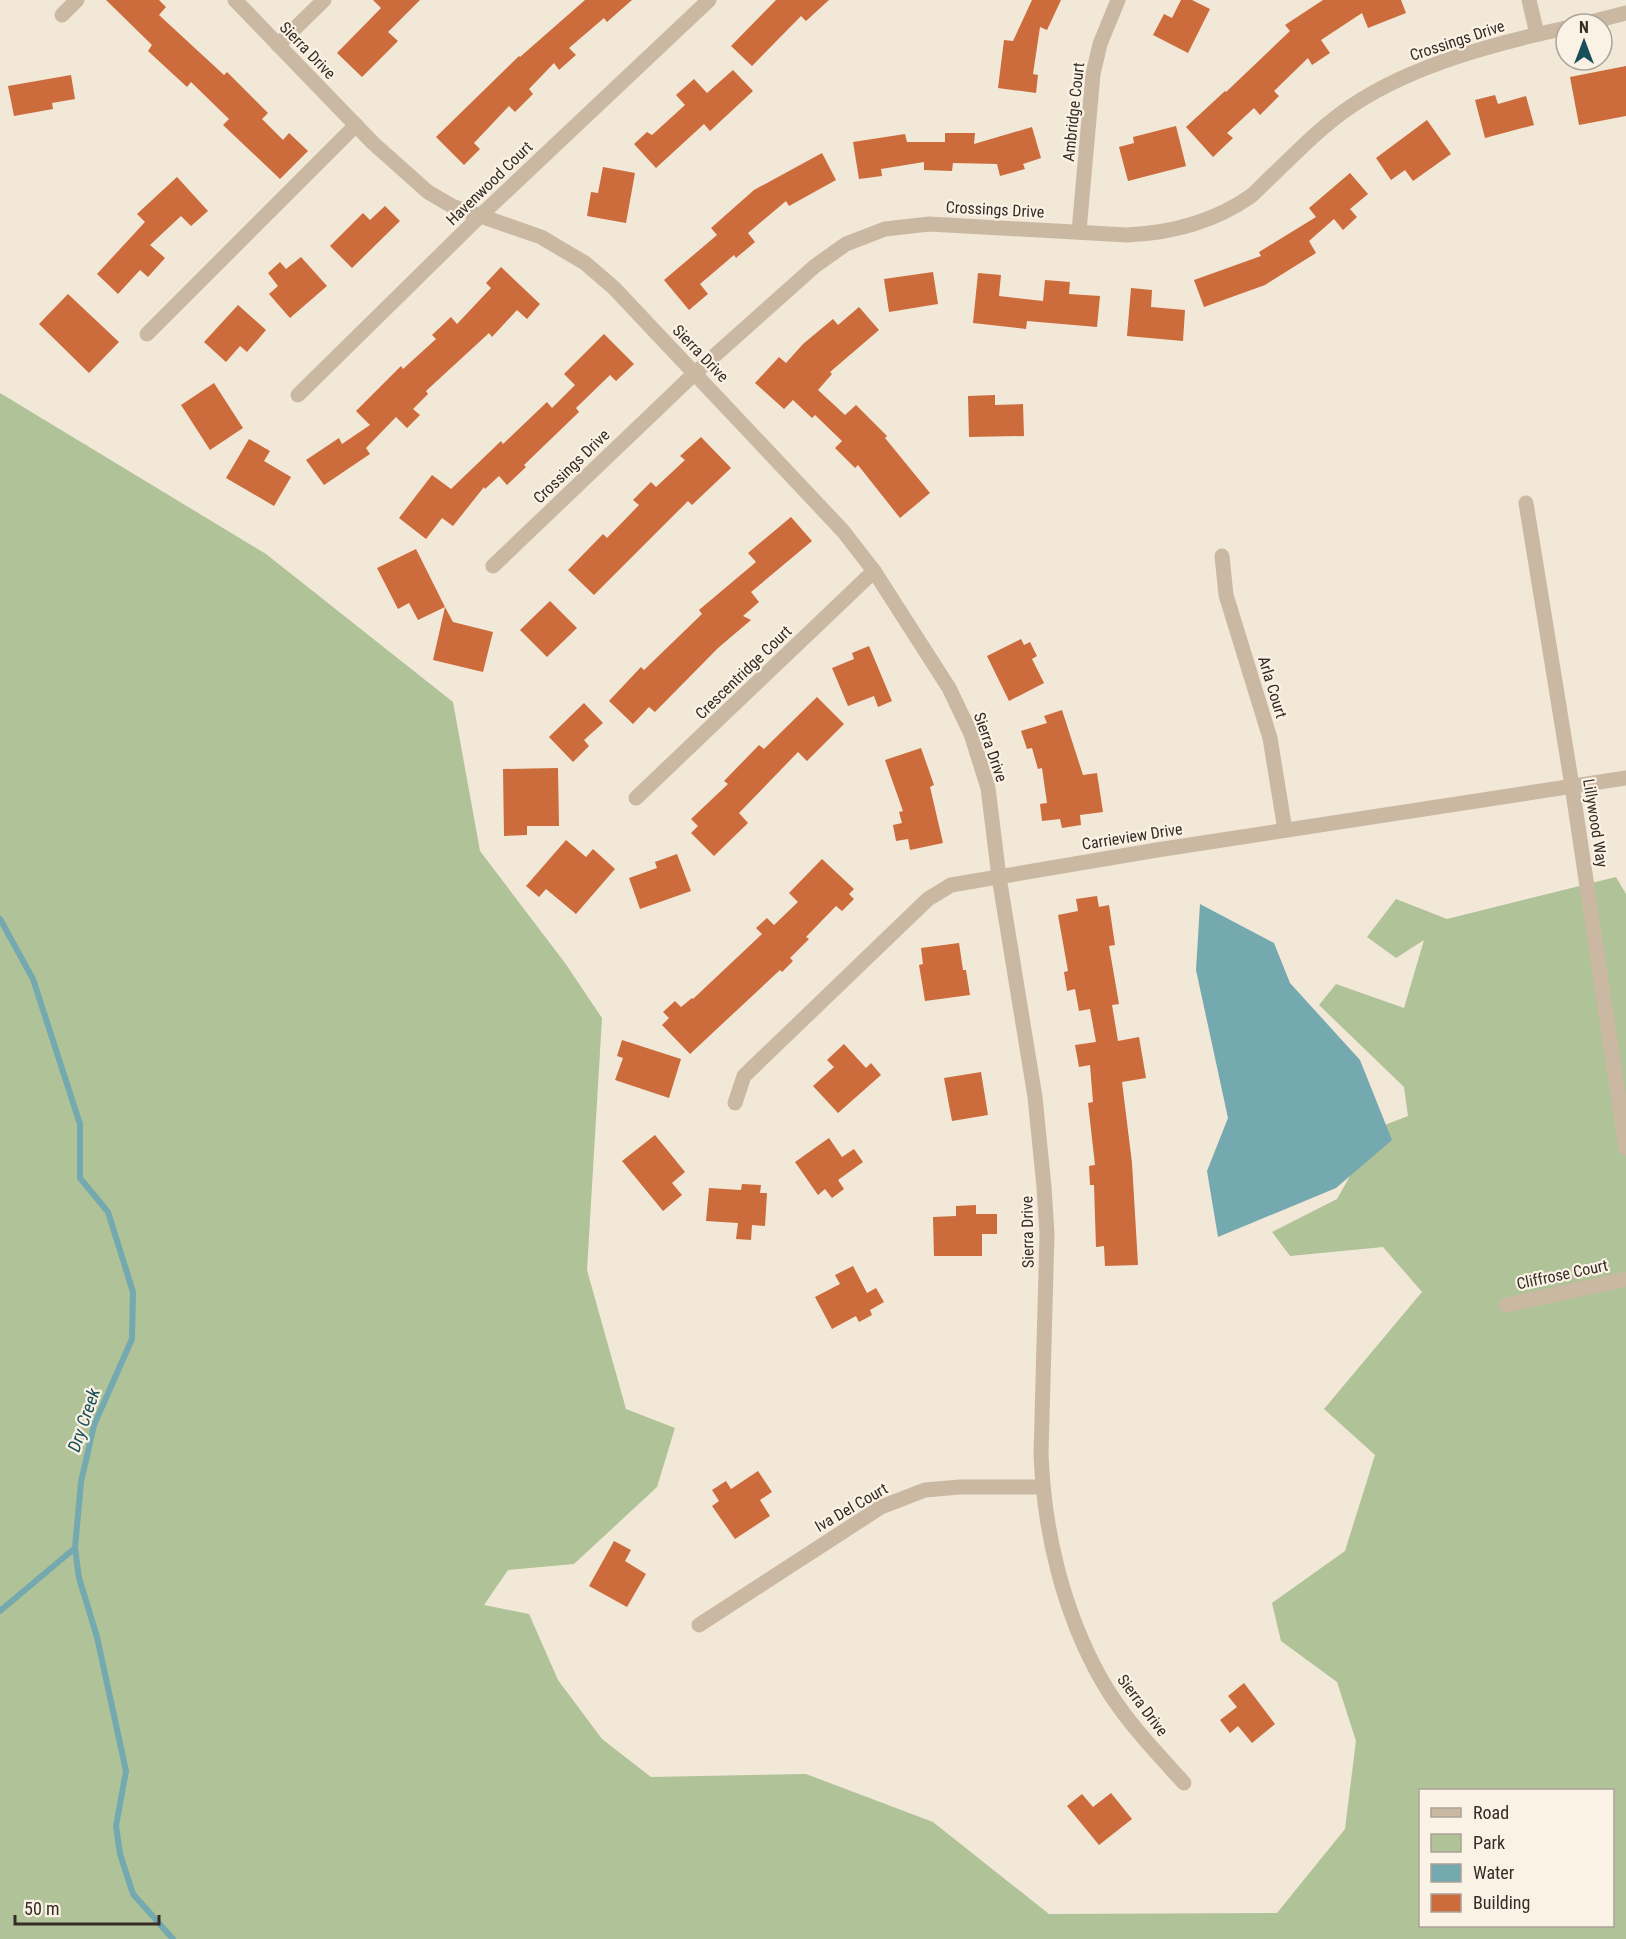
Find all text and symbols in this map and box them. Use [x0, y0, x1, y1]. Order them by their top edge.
north arrow [1554, 12, 1614, 72]
street label: Crossings Drive [1407, 16, 1507, 65]
street label: Sierra Drive [276, 18, 340, 83]
text: N [1579, 18, 1589, 37]
street label: Ambridge Court [1059, 61, 1088, 163]
street label: Havenwood Court [442, 137, 537, 229]
street label: Crossings Drive [945, 197, 1045, 222]
street label: Sierra Drive [669, 321, 733, 386]
street label: Crossings Drive [529, 425, 613, 507]
street label: Crescentridge Court [691, 621, 796, 723]
street label: Arla Court [1254, 654, 1291, 721]
street label: Sierra Drive [970, 710, 1011, 784]
street label: Lillywood Way [1579, 777, 1612, 869]
street label: Carrieview Drive [1080, 819, 1184, 854]
street label: Sierra Drive [1017, 1196, 1038, 1268]
street label: Cliffrose Court [1515, 1256, 1610, 1293]
water label: Dry Creek [63, 1384, 105, 1455]
street label: Iva Del Court [811, 1479, 891, 1536]
street label: Sierra Drive [1113, 1671, 1172, 1740]
legend [1419, 1789, 1614, 1927]
text: Road [1473, 1802, 1509, 1823]
text: Park [1473, 1832, 1505, 1853]
text: Water [1473, 1862, 1515, 1883]
scale bar [15, 1888, 159, 1926]
text: Building [1473, 1892, 1530, 1913]
text: 50 m [24, 1898, 59, 1919]

